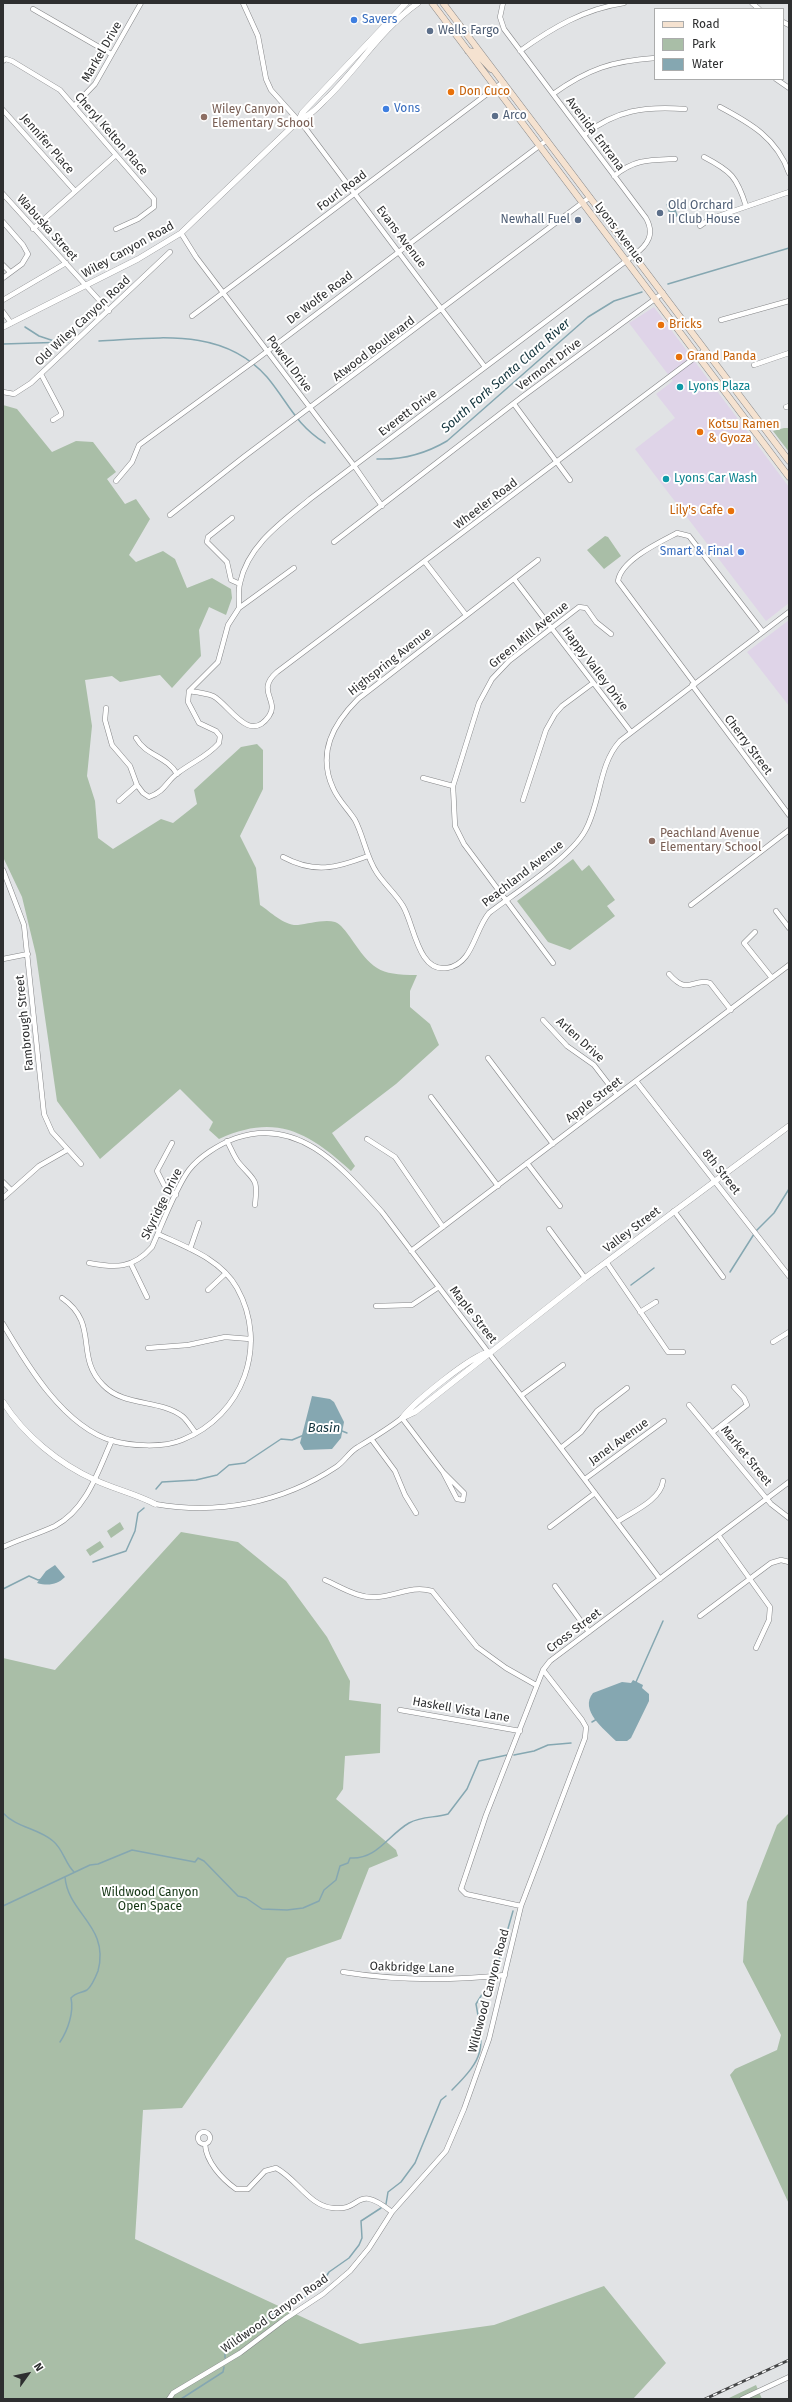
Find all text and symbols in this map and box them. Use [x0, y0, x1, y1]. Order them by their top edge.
legend [654, 8, 784, 80]
place label: Savers [362, 13, 397, 27]
marker: Savers [349, 15, 359, 25]
text: Road [692, 17, 720, 31]
street label: Markel Drive [79, 19, 125, 85]
place label: Wells Fargo [438, 24, 499, 38]
marker: Wells Fargo [425, 26, 435, 36]
text: Park [692, 37, 716, 51]
text: Water [692, 57, 723, 71]
place label: Don Cuco [459, 85, 510, 99]
marker: Don Cuco [446, 87, 456, 97]
street label: Cheryl Kelton Place [71, 90, 151, 178]
street label: Avenida Entrana [563, 94, 627, 174]
place label: Vons [394, 102, 420, 116]
place label: Wiley Canyon Elementary School [212, 103, 314, 131]
marker: Vons [381, 104, 391, 114]
place label: Arco [503, 109, 527, 123]
street label: Jennifer Place [17, 111, 77, 177]
marker: Arco [490, 111, 500, 121]
marker: Wiley Canyon Elementary School [199, 112, 209, 122]
street label: Fourl Road [314, 168, 370, 214]
street label: Wabuska Street [14, 192, 80, 264]
street label: Lyons Avenue [591, 199, 647, 267]
place label: Old Orchard II Club House [668, 199, 740, 227]
street label: Evans Avenue [373, 203, 429, 271]
marker: Old Orchard II Club House [655, 208, 665, 218]
place label: Newhall Fuel [501, 213, 570, 227]
marker: Newhall Fuel [573, 215, 583, 225]
street label: Wiley Canyon Road [79, 219, 177, 281]
street label: De Wolfe Road [284, 268, 356, 328]
street label: Old Wiley Canyon Road [32, 273, 134, 369]
street label: Atwood Boulevard [330, 313, 418, 385]
water label: South Fork Santa Clara River [438, 316, 574, 436]
place label: Bricks [669, 318, 702, 332]
marker: Bricks [656, 320, 666, 330]
street label: Powell Drive [263, 333, 315, 395]
street label: Vermont Drive [514, 336, 584, 394]
place label: Grand Panda [687, 350, 756, 364]
marker: Grand Panda [674, 352, 684, 362]
place label: Lyons Plaza [688, 380, 750, 394]
marker: Lyons Plaza [675, 382, 685, 392]
street label: Everett Drive [376, 386, 440, 440]
place label: Kotsu Ramen & Gyoza [708, 418, 780, 446]
marker: Kotsu Ramen & Gyoza [695, 427, 705, 437]
place label: Lyons Car Wash [674, 472, 757, 486]
marker: Lyons Car Wash [661, 474, 671, 484]
street label: Wheeler Road [452, 476, 520, 532]
place label: Lily's Cafe [669, 504, 723, 518]
marker: Lily's Cafe [726, 506, 736, 516]
place label: Smart & Final [660, 545, 733, 559]
marker: Smart & Final [736, 547, 746, 557]
street label: Green Mill Avenue [486, 599, 572, 671]
street label: Happy Valley Drive [559, 624, 631, 714]
street label: Highspring Avenue [345, 625, 435, 699]
street label: Cherry Street [721, 712, 775, 778]
place label: Peachland Avenue Elementary School [660, 827, 762, 855]
marker: Peachland Avenue Elementary School [647, 836, 657, 846]
street label: Peachland Avenue [479, 838, 567, 910]
street label: Fambrough Street [13, 974, 37, 1072]
street label: Arlen Drive [553, 1015, 607, 1065]
street label: Apple Street [563, 1074, 625, 1126]
street label: 8th Street [699, 1146, 743, 1198]
street label: Skyridge Drive [139, 1166, 185, 1242]
street label: Valley Street [601, 1204, 663, 1256]
street label: Maple Street [446, 1283, 500, 1347]
street label: Janel Avenue [586, 1416, 652, 1468]
water label: Basin [308, 1420, 340, 1436]
street label: Market Street [717, 1423, 775, 1489]
street label: Cross Street [544, 1606, 604, 1656]
street label: Haskell Vista Lane [411, 1694, 511, 1726]
park label: Wildwood Canyon Open Space [102, 1886, 198, 1914]
street label: Wildwood Canyon Road [466, 1927, 512, 2055]
street label: Oakbridge Lane [369, 1959, 455, 1977]
street label: Wildwood Canyon Road [219, 2271, 331, 2357]
north arrow [8, 2354, 48, 2394]
text: N [31, 2361, 46, 2374]

